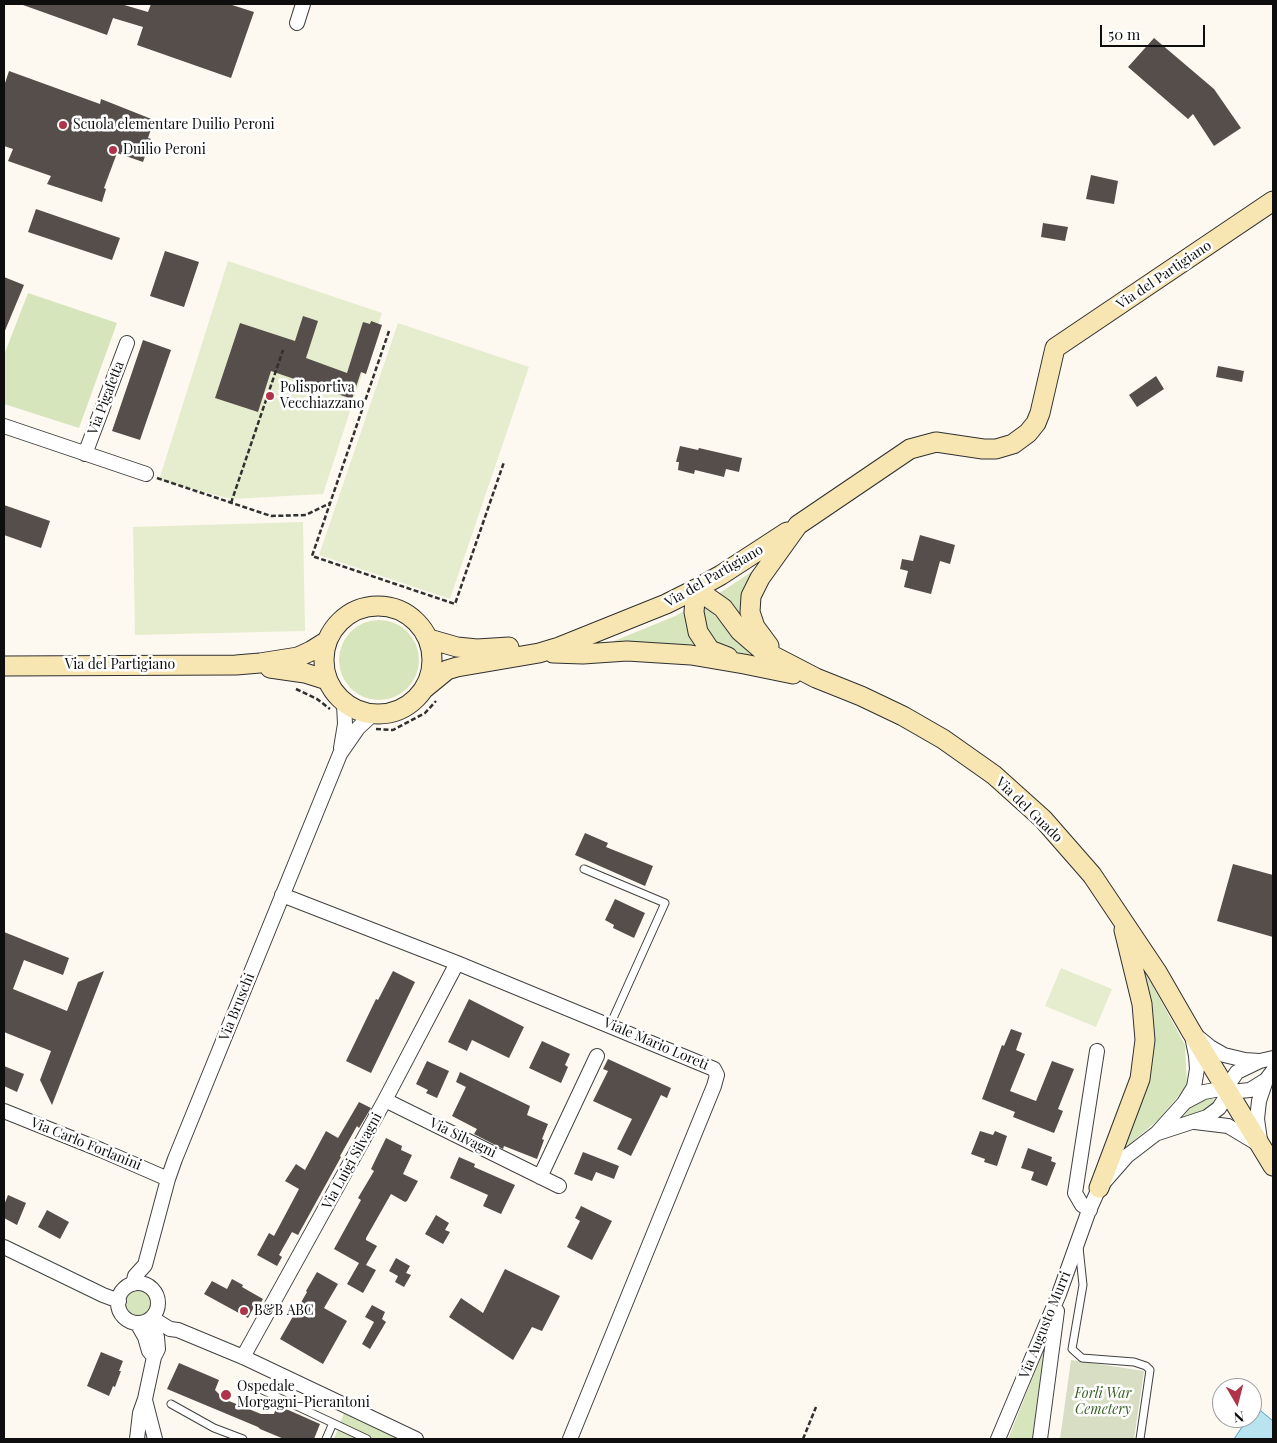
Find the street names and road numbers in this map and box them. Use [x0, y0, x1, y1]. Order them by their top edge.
street label: Via del Partigiano [1113, 237, 1215, 313]
street label: Via Pigafetta [84, 359, 128, 437]
street label: Via del Partigiano [662, 541, 766, 611]
street label: Via del Partigiano [65, 657, 175, 673]
street label: Via del Guado [992, 774, 1066, 846]
street label: Via Bruschi [216, 971, 258, 1043]
street label: Viale Mario Loreti [601, 1014, 711, 1074]
street label: Via Luigi Silvagni [319, 1110, 385, 1212]
street label: Via Carlo Forlanini [28, 1114, 144, 1174]
street label: Via Silvagni [427, 1115, 499, 1161]
street label: Via Augusto Murri [1016, 1269, 1074, 1381]

